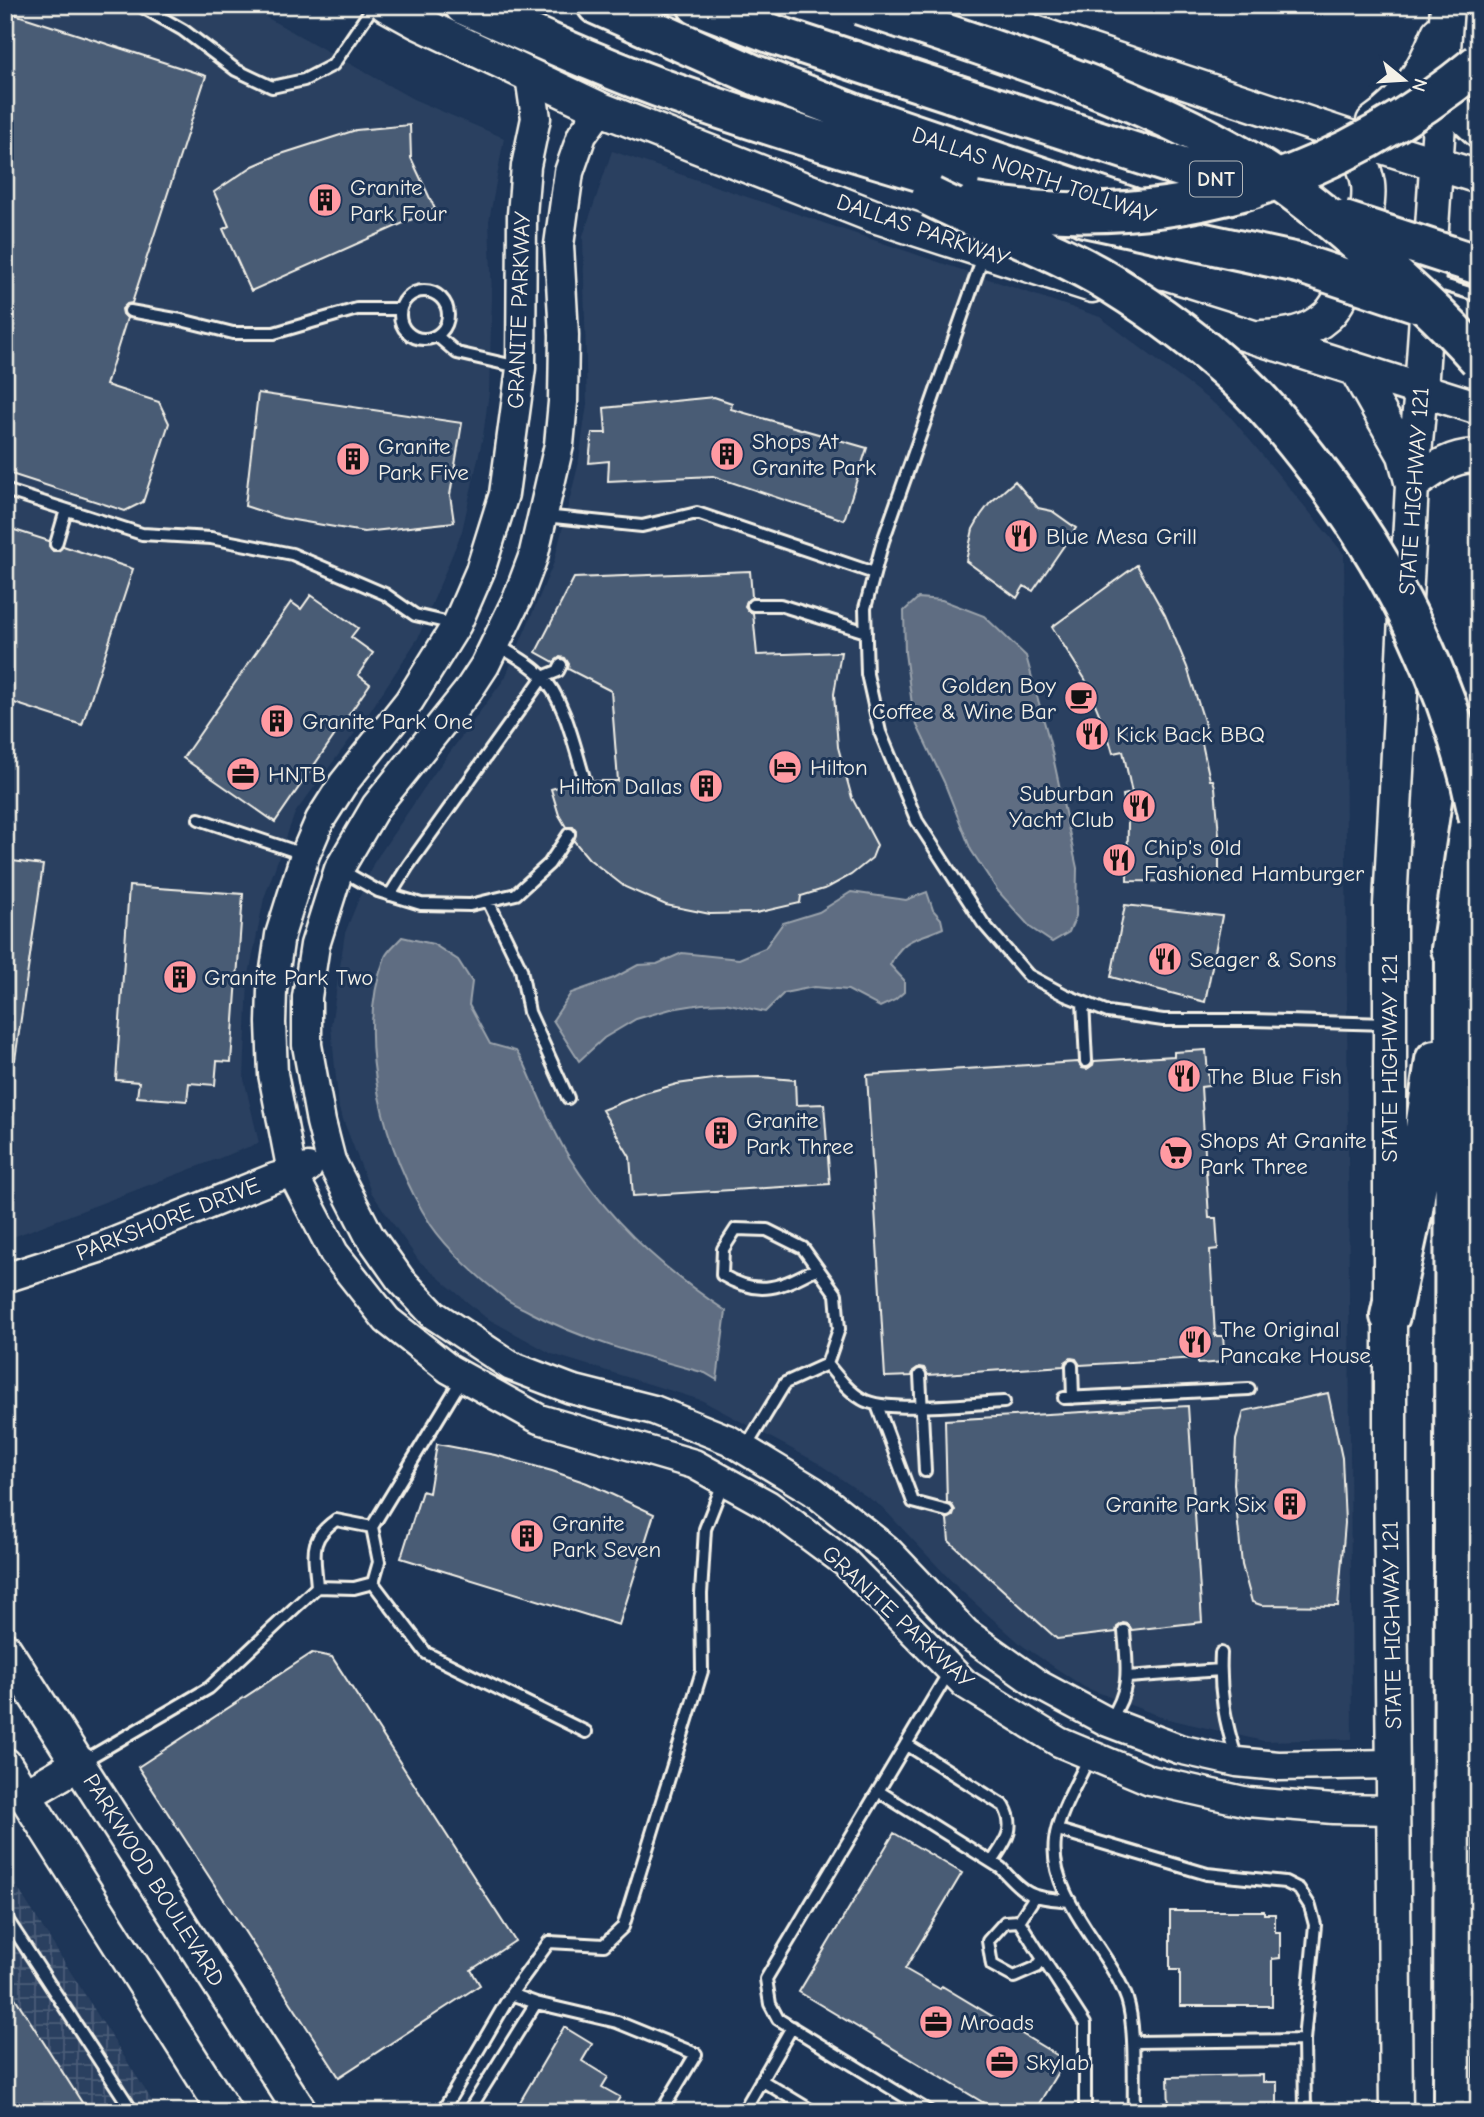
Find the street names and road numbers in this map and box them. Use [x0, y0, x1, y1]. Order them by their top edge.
street label: DALLAS NORTH TOLLWAY [909, 121, 1160, 230]
road number: DNT [1190, 162, 1242, 196]
street label: DALLAS PARKWAY [833, 188, 1013, 272]
street label: GRANITE PARKWAY [502, 210, 536, 409]
street label: STATE HIGHWAY 121 [1393, 386, 1435, 596]
street label: STATE HIGHWAY 121 [1376, 954, 1403, 1162]
street label: PARKSHORE DRIVE [72, 1171, 264, 1266]
street label: STATE HIGHWAY 121 [1377, 1521, 1407, 1729]
street label: GRANITE PARKWAY [817, 1540, 980, 1694]
street label: PARKWOOD BOULEVARD [78, 1769, 230, 1991]

